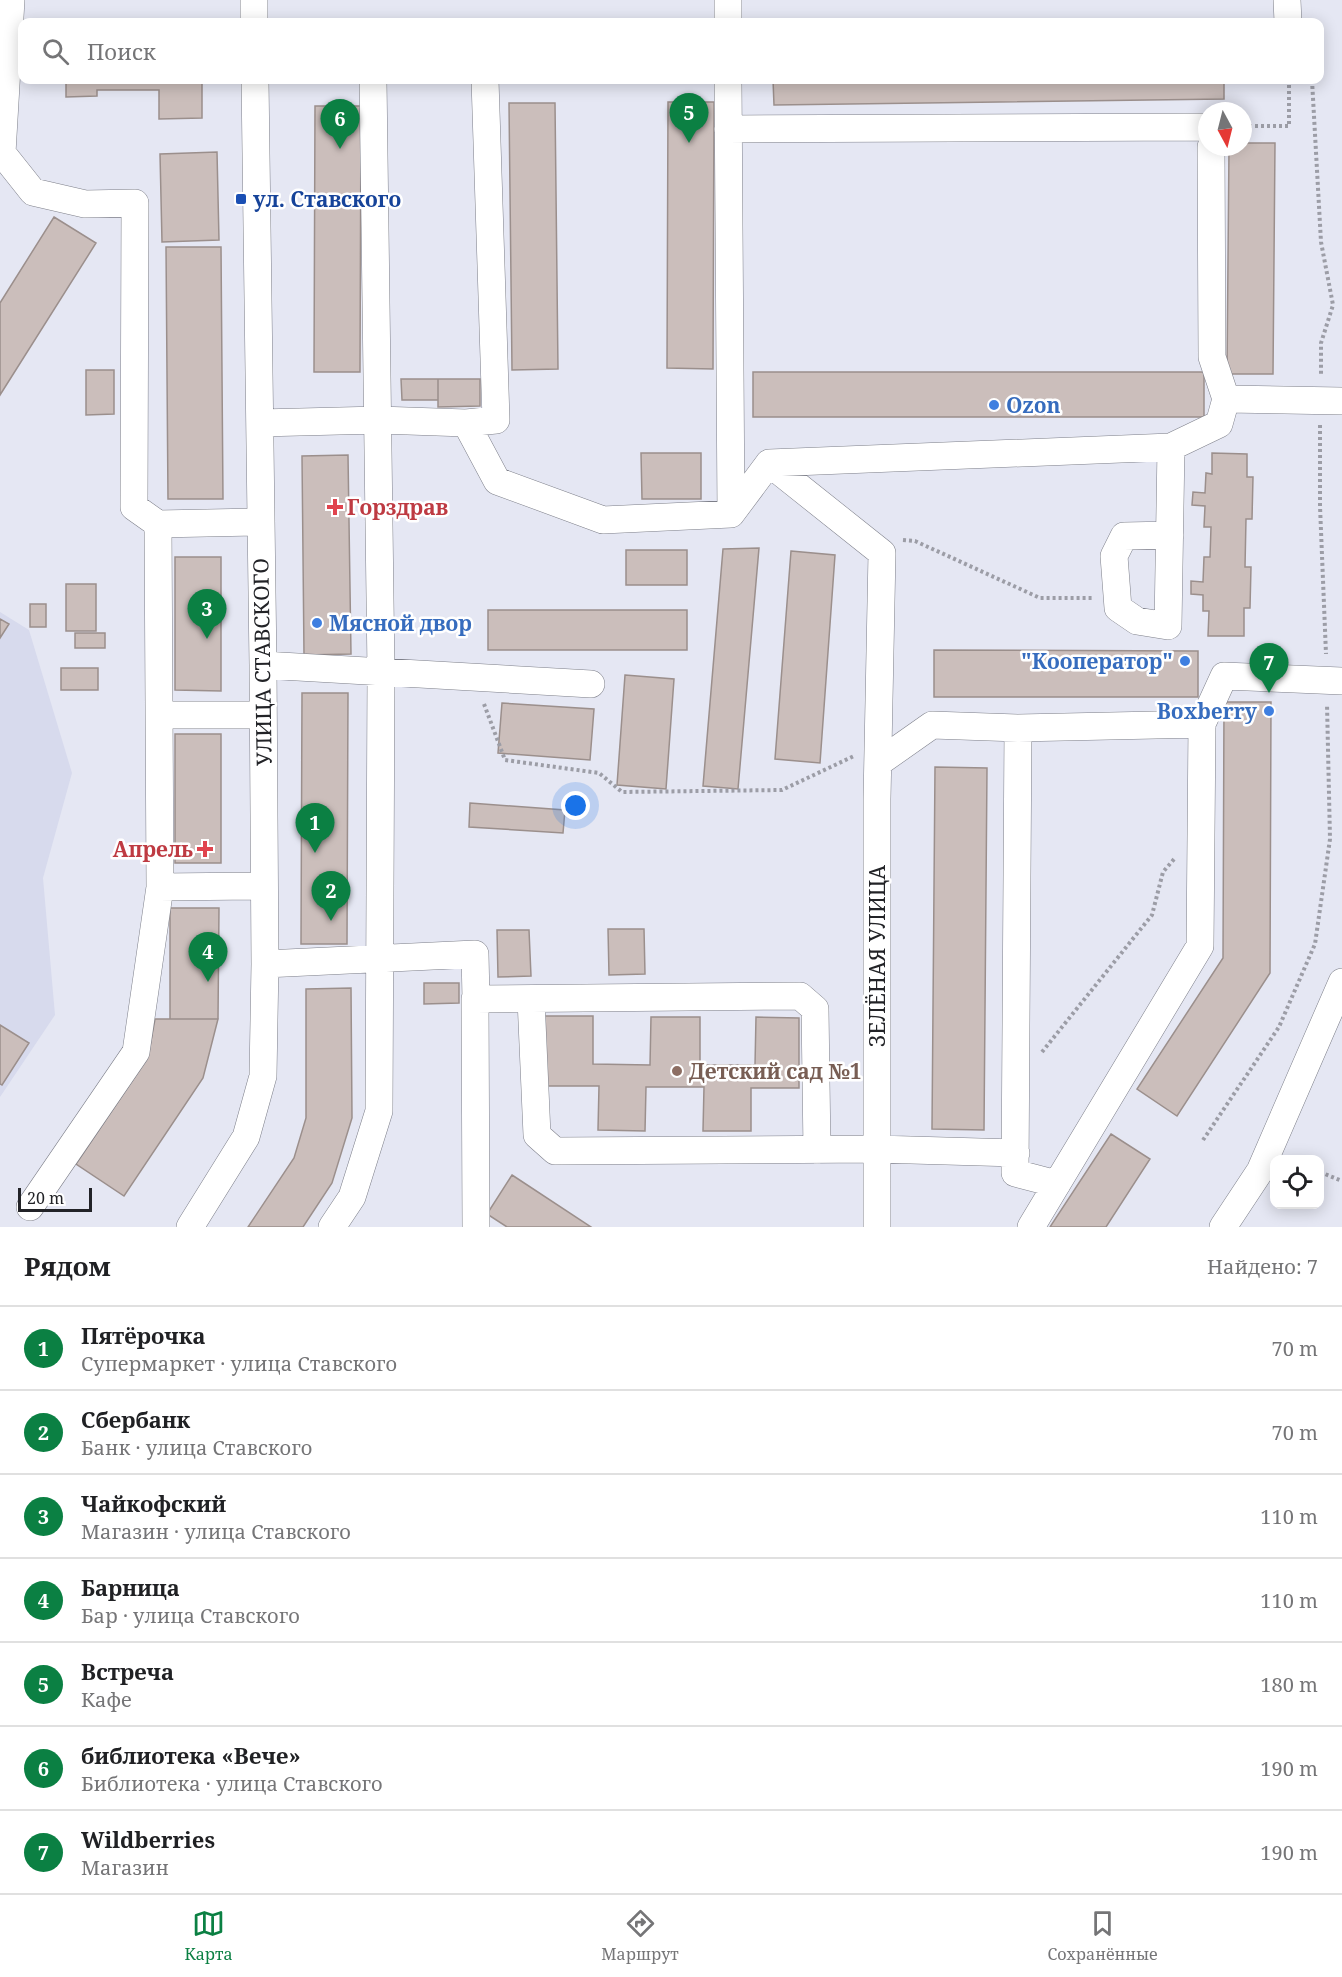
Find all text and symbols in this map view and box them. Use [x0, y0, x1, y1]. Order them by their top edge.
search box [18, 18, 1324, 84]
icon: search [39, 35, 72, 68]
text: Поиск [87, 36, 156, 66]
pin: 5 [670, 94, 708, 143]
pin: 6 [320, 100, 360, 149]
north arrow [1198, 102, 1252, 156]
place label: ул. Ставского [253, 185, 401, 213]
marker: ул. Ставского [234, 192, 248, 206]
place label: Ozon [1006, 391, 1061, 419]
marker: Ozon [987, 398, 1001, 412]
place label: Горздрав [347, 493, 449, 521]
marker: Горздрав [328, 500, 342, 514]
street label: УЛИЦА СТАВСКОГО [246, 558, 278, 766]
pin: 3 [188, 590, 226, 639]
place label: Мясной двор [329, 609, 472, 637]
marker: Мясной двор [310, 616, 324, 630]
pin: 7 [1250, 644, 1288, 693]
place label: "Кооператор" [1021, 647, 1173, 675]
marker: "Кооператор" [1178, 654, 1192, 668]
place label: Boxberry [1157, 697, 1258, 725]
marker: Boxberry [1262, 704, 1276, 718]
your location [561, 791, 590, 820]
pin: 1 [296, 804, 334, 853]
place label: Апрель [113, 835, 193, 863]
marker: Апрель [198, 842, 212, 856]
street label: ЗЕЛЁНАЯ УЛИЦА [863, 865, 891, 1047]
pin: 2 [312, 872, 350, 921]
pin: 4 [188, 932, 228, 982]
place label: Детский сад №1 [689, 1057, 862, 1085]
marker: Детский сад №1 [670, 1064, 684, 1078]
map controls [1270, 1155, 1324, 1209]
button: locate [1270, 1155, 1324, 1209]
scale bar [18, 1185, 92, 1212]
text: 20 m [27, 1187, 64, 1209]
text: Рядом [24, 1248, 111, 1284]
text: Найдено: 7 [1207, 1253, 1318, 1280]
text: Пятёрочка [81, 1320, 206, 1350]
text: 1 [38, 1335, 49, 1362]
text: 70 m [1272, 1335, 1318, 1362]
text: Супермаркет · улица Ставского [81, 1350, 397, 1377]
text: Сбербанк [81, 1404, 190, 1434]
text: 2 [38, 1419, 49, 1446]
text: 70 m [1272, 1419, 1318, 1446]
text: Банк · улица Ставского [81, 1434, 312, 1461]
text: Чайкофский [81, 1488, 226, 1518]
text: 3 [38, 1503, 49, 1530]
text: 110 m [1260, 1503, 1318, 1530]
text: Магазин · улица Ставского [81, 1518, 351, 1545]
text: Барница [81, 1572, 180, 1602]
text: 4 [38, 1587, 49, 1614]
text: 110 m [1260, 1587, 1318, 1614]
text: Бар · улица Ставского [81, 1602, 300, 1629]
text: Встреча [81, 1656, 174, 1686]
text: 5 [38, 1671, 49, 1698]
text: 180 m [1260, 1671, 1318, 1698]
text: Кафе [81, 1686, 132, 1713]
text: библиотека «Вече» [81, 1740, 301, 1770]
text: 6 [38, 1755, 49, 1782]
text: 190 m [1260, 1755, 1318, 1782]
text: Библиотека · улица Ставского [81, 1770, 383, 1797]
text: Wildberries [81, 1824, 215, 1854]
text: 7 [38, 1839, 49, 1866]
text: 190 m [1260, 1839, 1318, 1866]
text: Магазин [81, 1854, 169, 1881]
tab: Карта [184, 1907, 233, 1965]
tab: Маршрут [601, 1907, 679, 1965]
tab: Сохранённые [1048, 1907, 1158, 1965]

